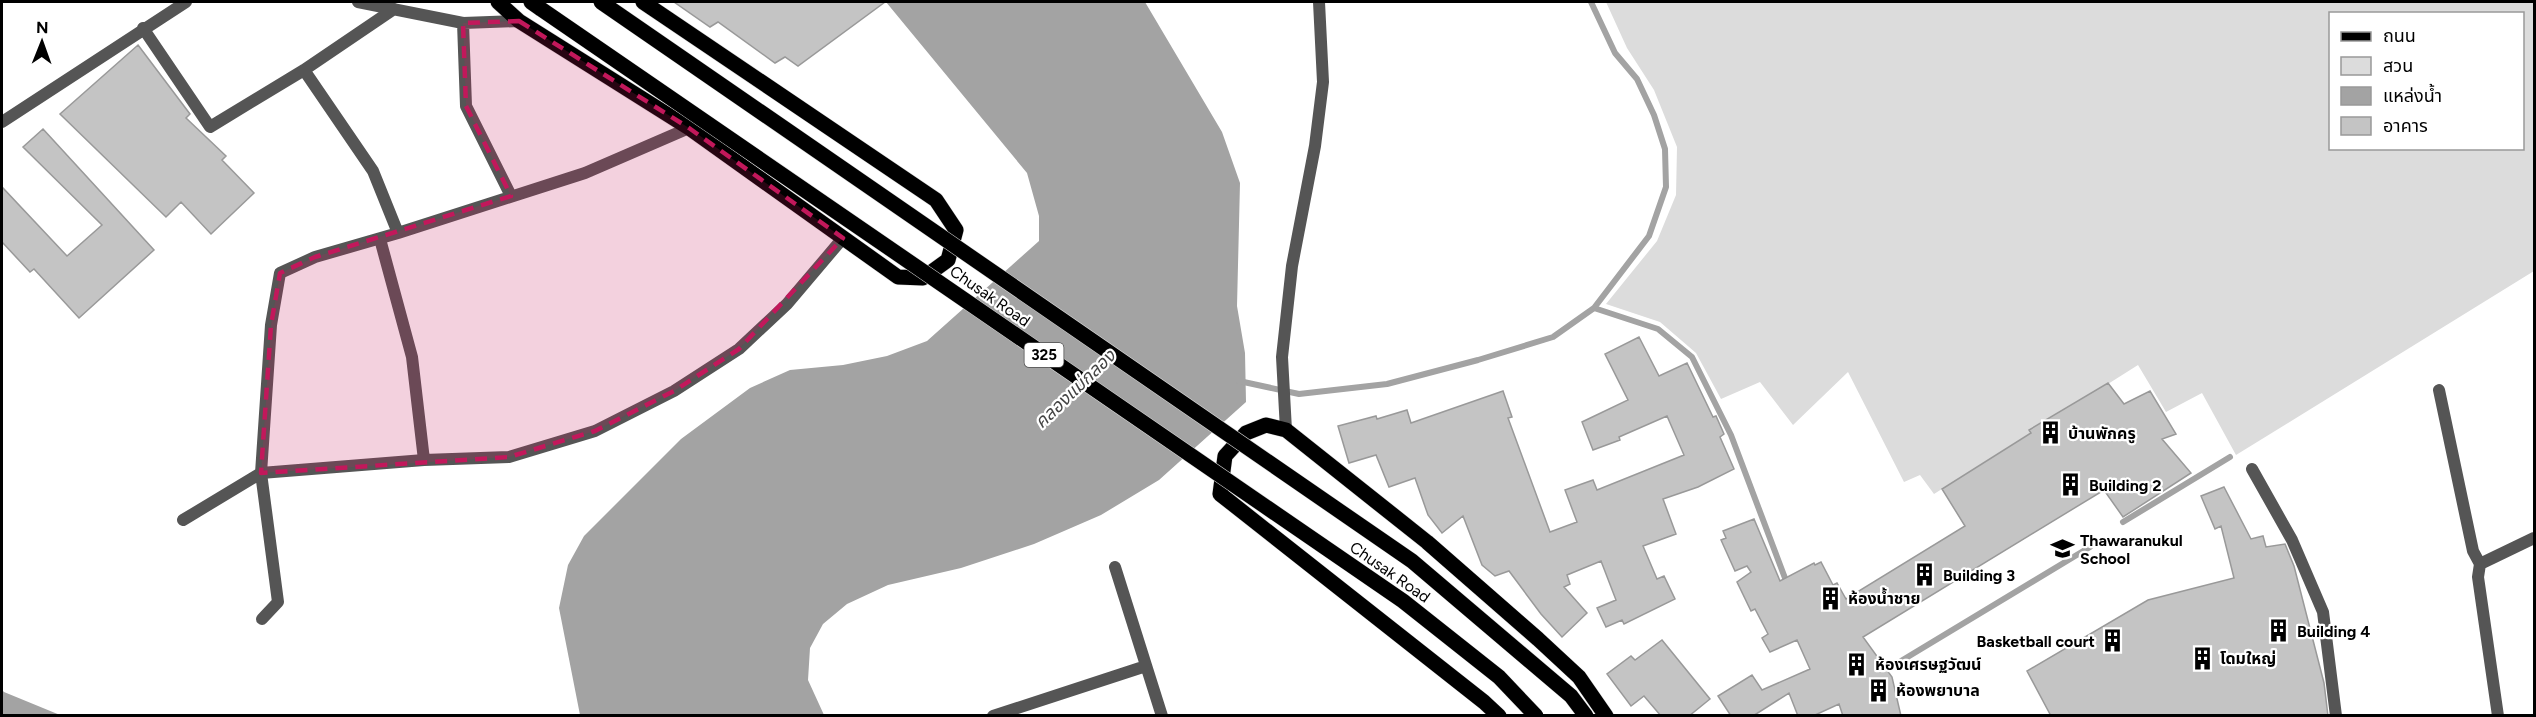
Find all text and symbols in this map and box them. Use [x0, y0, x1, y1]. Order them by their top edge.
north arrow [12, 12, 72, 72]
legend [2329, 12, 2524, 150]
text: N [36, 18, 49, 37]
text: ถนน [2383, 25, 2416, 47]
text: สวน [2383, 55, 2413, 77]
text: แหล่งน้ำ [2383, 83, 2442, 107]
text: อาคาร [2383, 115, 2428, 137]
street label: Chusak Road [946, 261, 1034, 331]
road number: 325 [1024, 343, 1064, 367]
water label: คลองแม่กลอง [1030, 344, 1121, 433]
building icon: บ้านพักครู [2037, 420, 2063, 446]
place label: บ้านพักครู [2068, 424, 2136, 444]
building icon: Building 2 [2058, 472, 2084, 498]
place label: Building 2 [2089, 476, 2162, 495]
place label: Thawaranukul School [2080, 531, 2183, 568]
school or university icon: Thawaranukul School [2049, 536, 2075, 562]
street label: Chusak Road [1346, 537, 1434, 607]
building icon: Building 3 [1912, 562, 1938, 588]
place label: Building 3 [1943, 566, 2015, 585]
building icon: ห้องน้ำชาย [1817, 585, 1843, 611]
place label: ห้องน้ำชาย [1848, 587, 1920, 608]
building icon: Building 4 [2266, 618, 2292, 644]
place label: Building 4 [2297, 622, 2370, 641]
building icon: Basketball court [2100, 628, 2126, 654]
place label: Basketball court [1976, 632, 2095, 651]
building icon: โดมใหญ่ [2189, 645, 2215, 671]
place label: โดมใหญ่ [2220, 649, 2276, 668]
building icon: ห้องเศรษฐวัฒน์ [1844, 651, 1870, 677]
place label: ห้องเศรษฐวัฒน์ [1875, 655, 1981, 674]
building icon: ห้องพยาบาล [1865, 677, 1891, 703]
place label: ห้องพยาบาล [1896, 681, 1980, 700]

